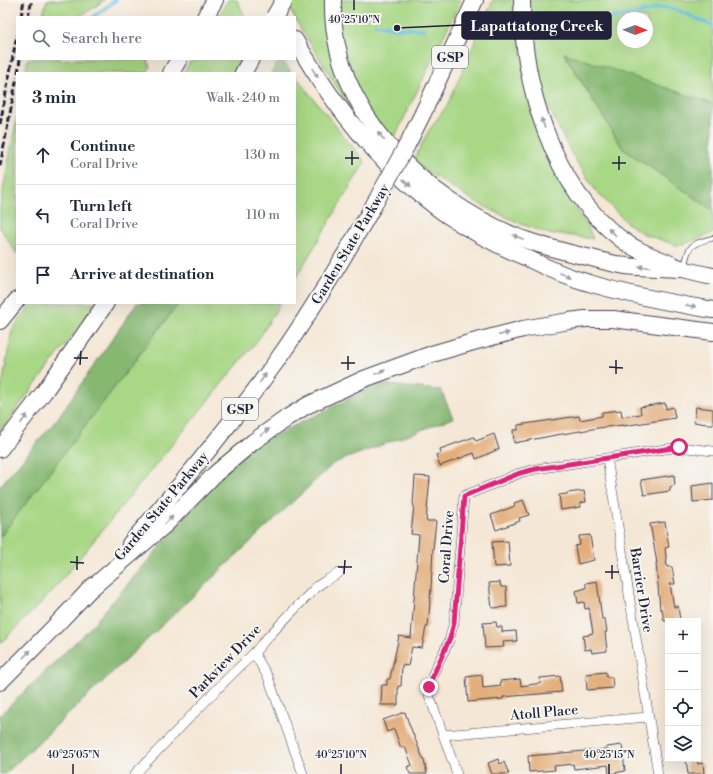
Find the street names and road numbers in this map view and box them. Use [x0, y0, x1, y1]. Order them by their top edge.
road number: GSP [432, 46, 468, 68]
street label: Garden State Parkway [308, 181, 394, 308]
road number: GSP [222, 398, 258, 420]
street label: Garden State Parkway [111, 448, 213, 565]
street label: Coral Drive [435, 510, 459, 584]
street label: Barrier Drive [625, 545, 657, 634]
street label: Parkview Drive [186, 621, 266, 702]
street label: Atoll Place [508, 701, 579, 725]

